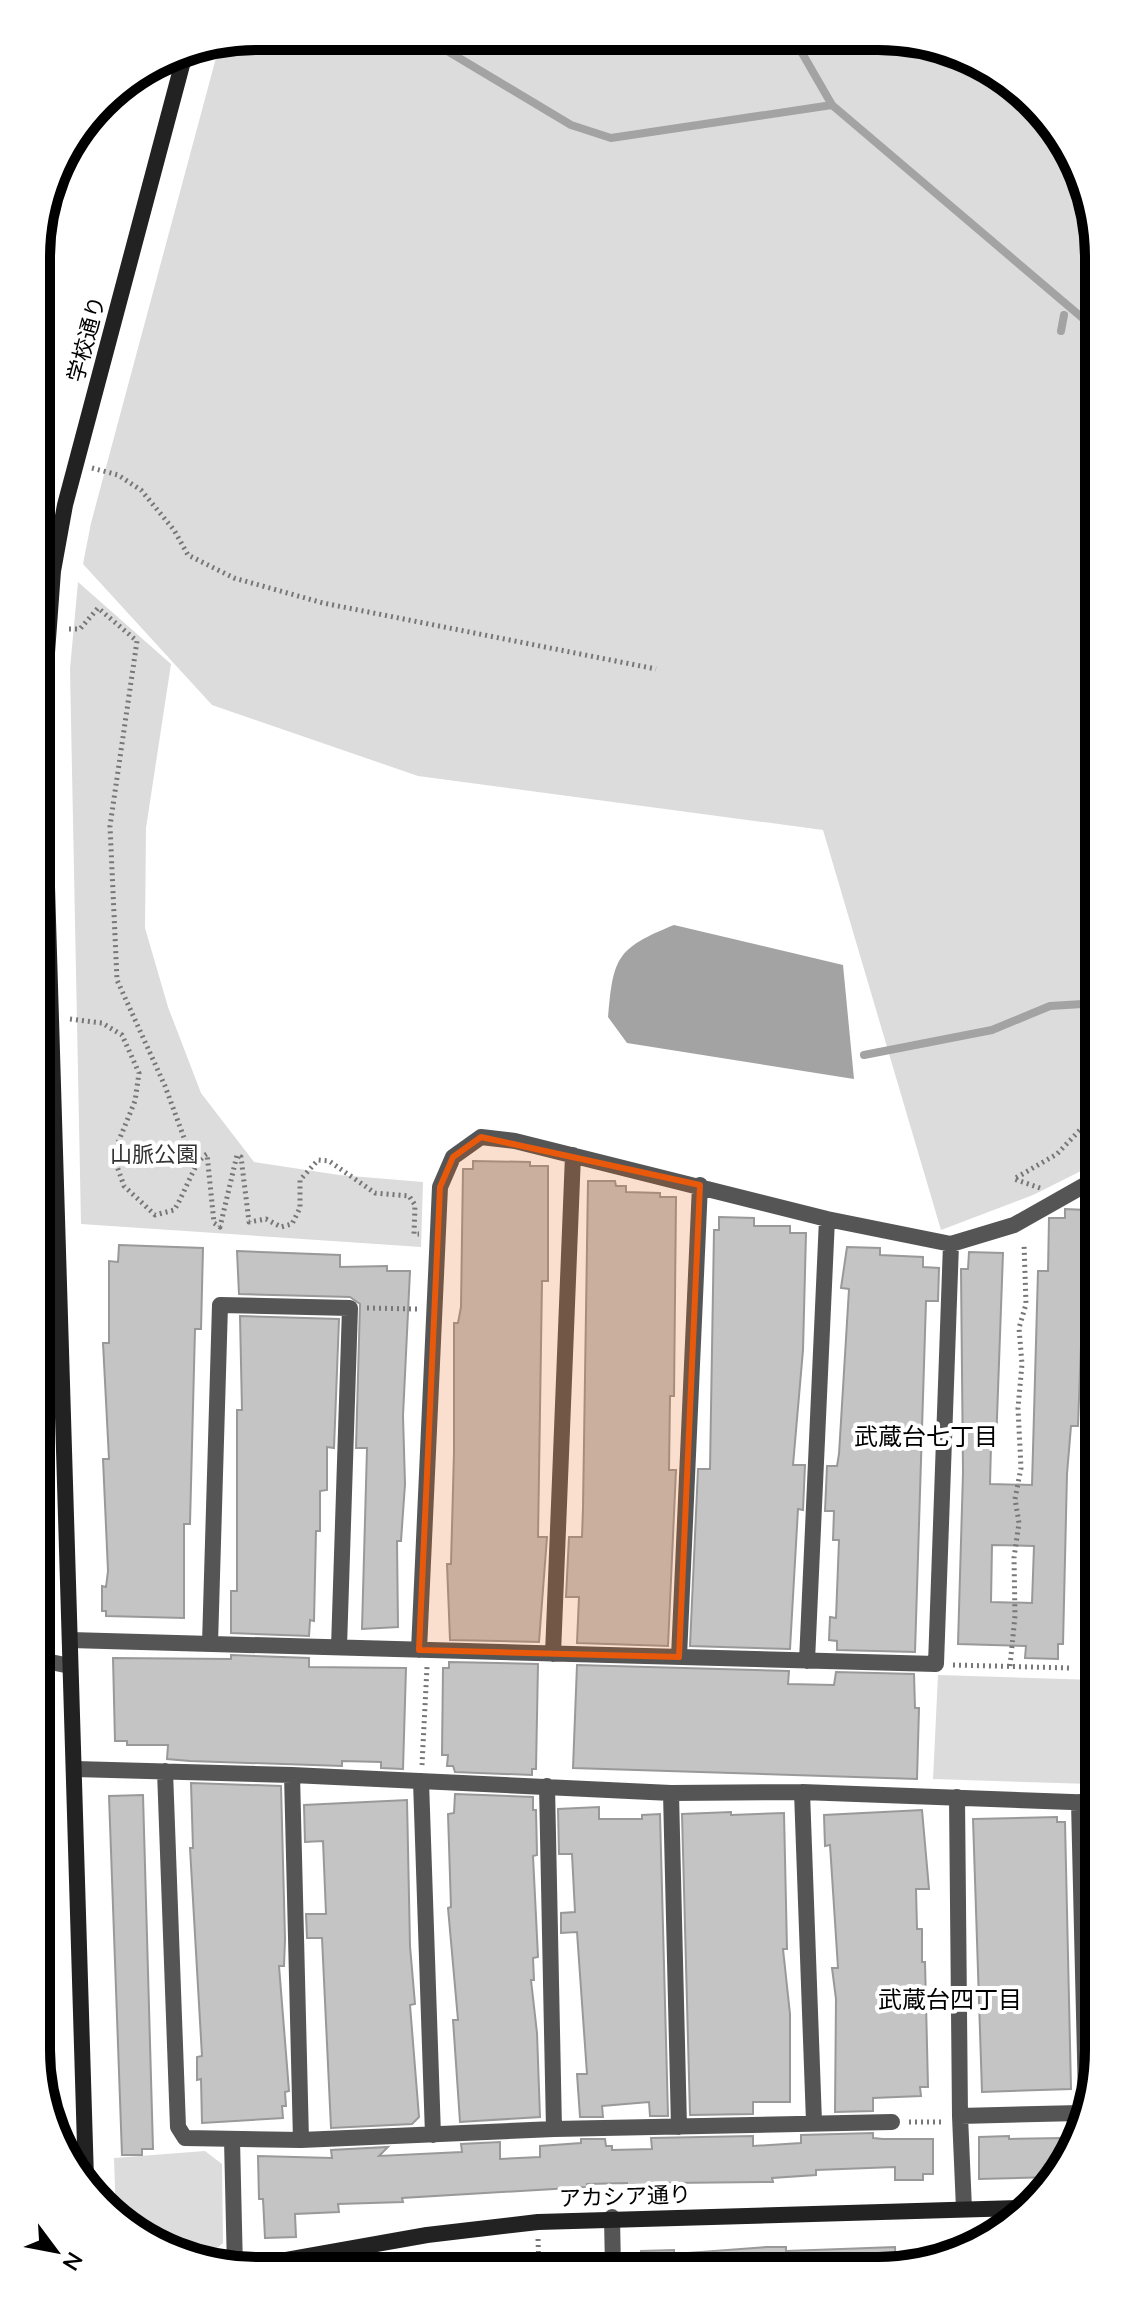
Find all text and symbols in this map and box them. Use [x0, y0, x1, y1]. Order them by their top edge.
street label: 学校通り [61, 293, 111, 385]
park label: 山脈公園 [110, 1140, 198, 1168]
district label: 武蔵台七丁目 [854, 1421, 998, 1451]
district label: 武蔵台四丁目 [878, 1984, 1022, 2014]
street label: アカシア通り [559, 2180, 691, 2212]
north arrow [16, 2211, 96, 2291]
text: N [57, 2247, 89, 2276]

